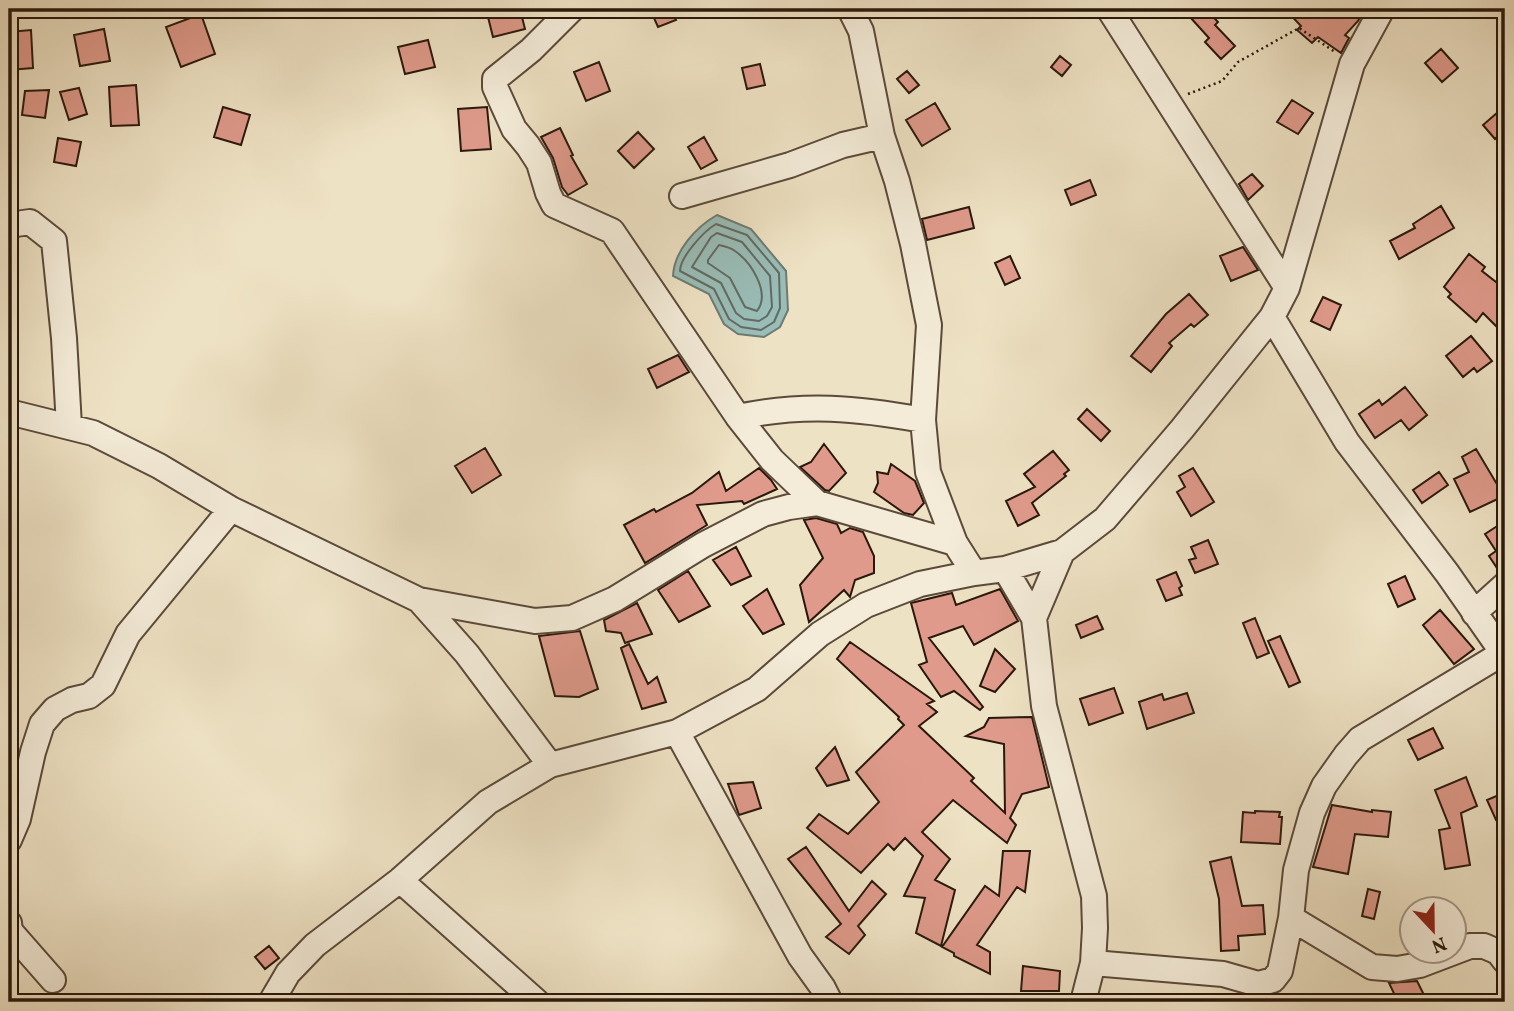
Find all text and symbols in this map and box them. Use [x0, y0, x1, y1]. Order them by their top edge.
north arrow [1398, 895, 1468, 965]
text: N [1427, 929, 1450, 959]

